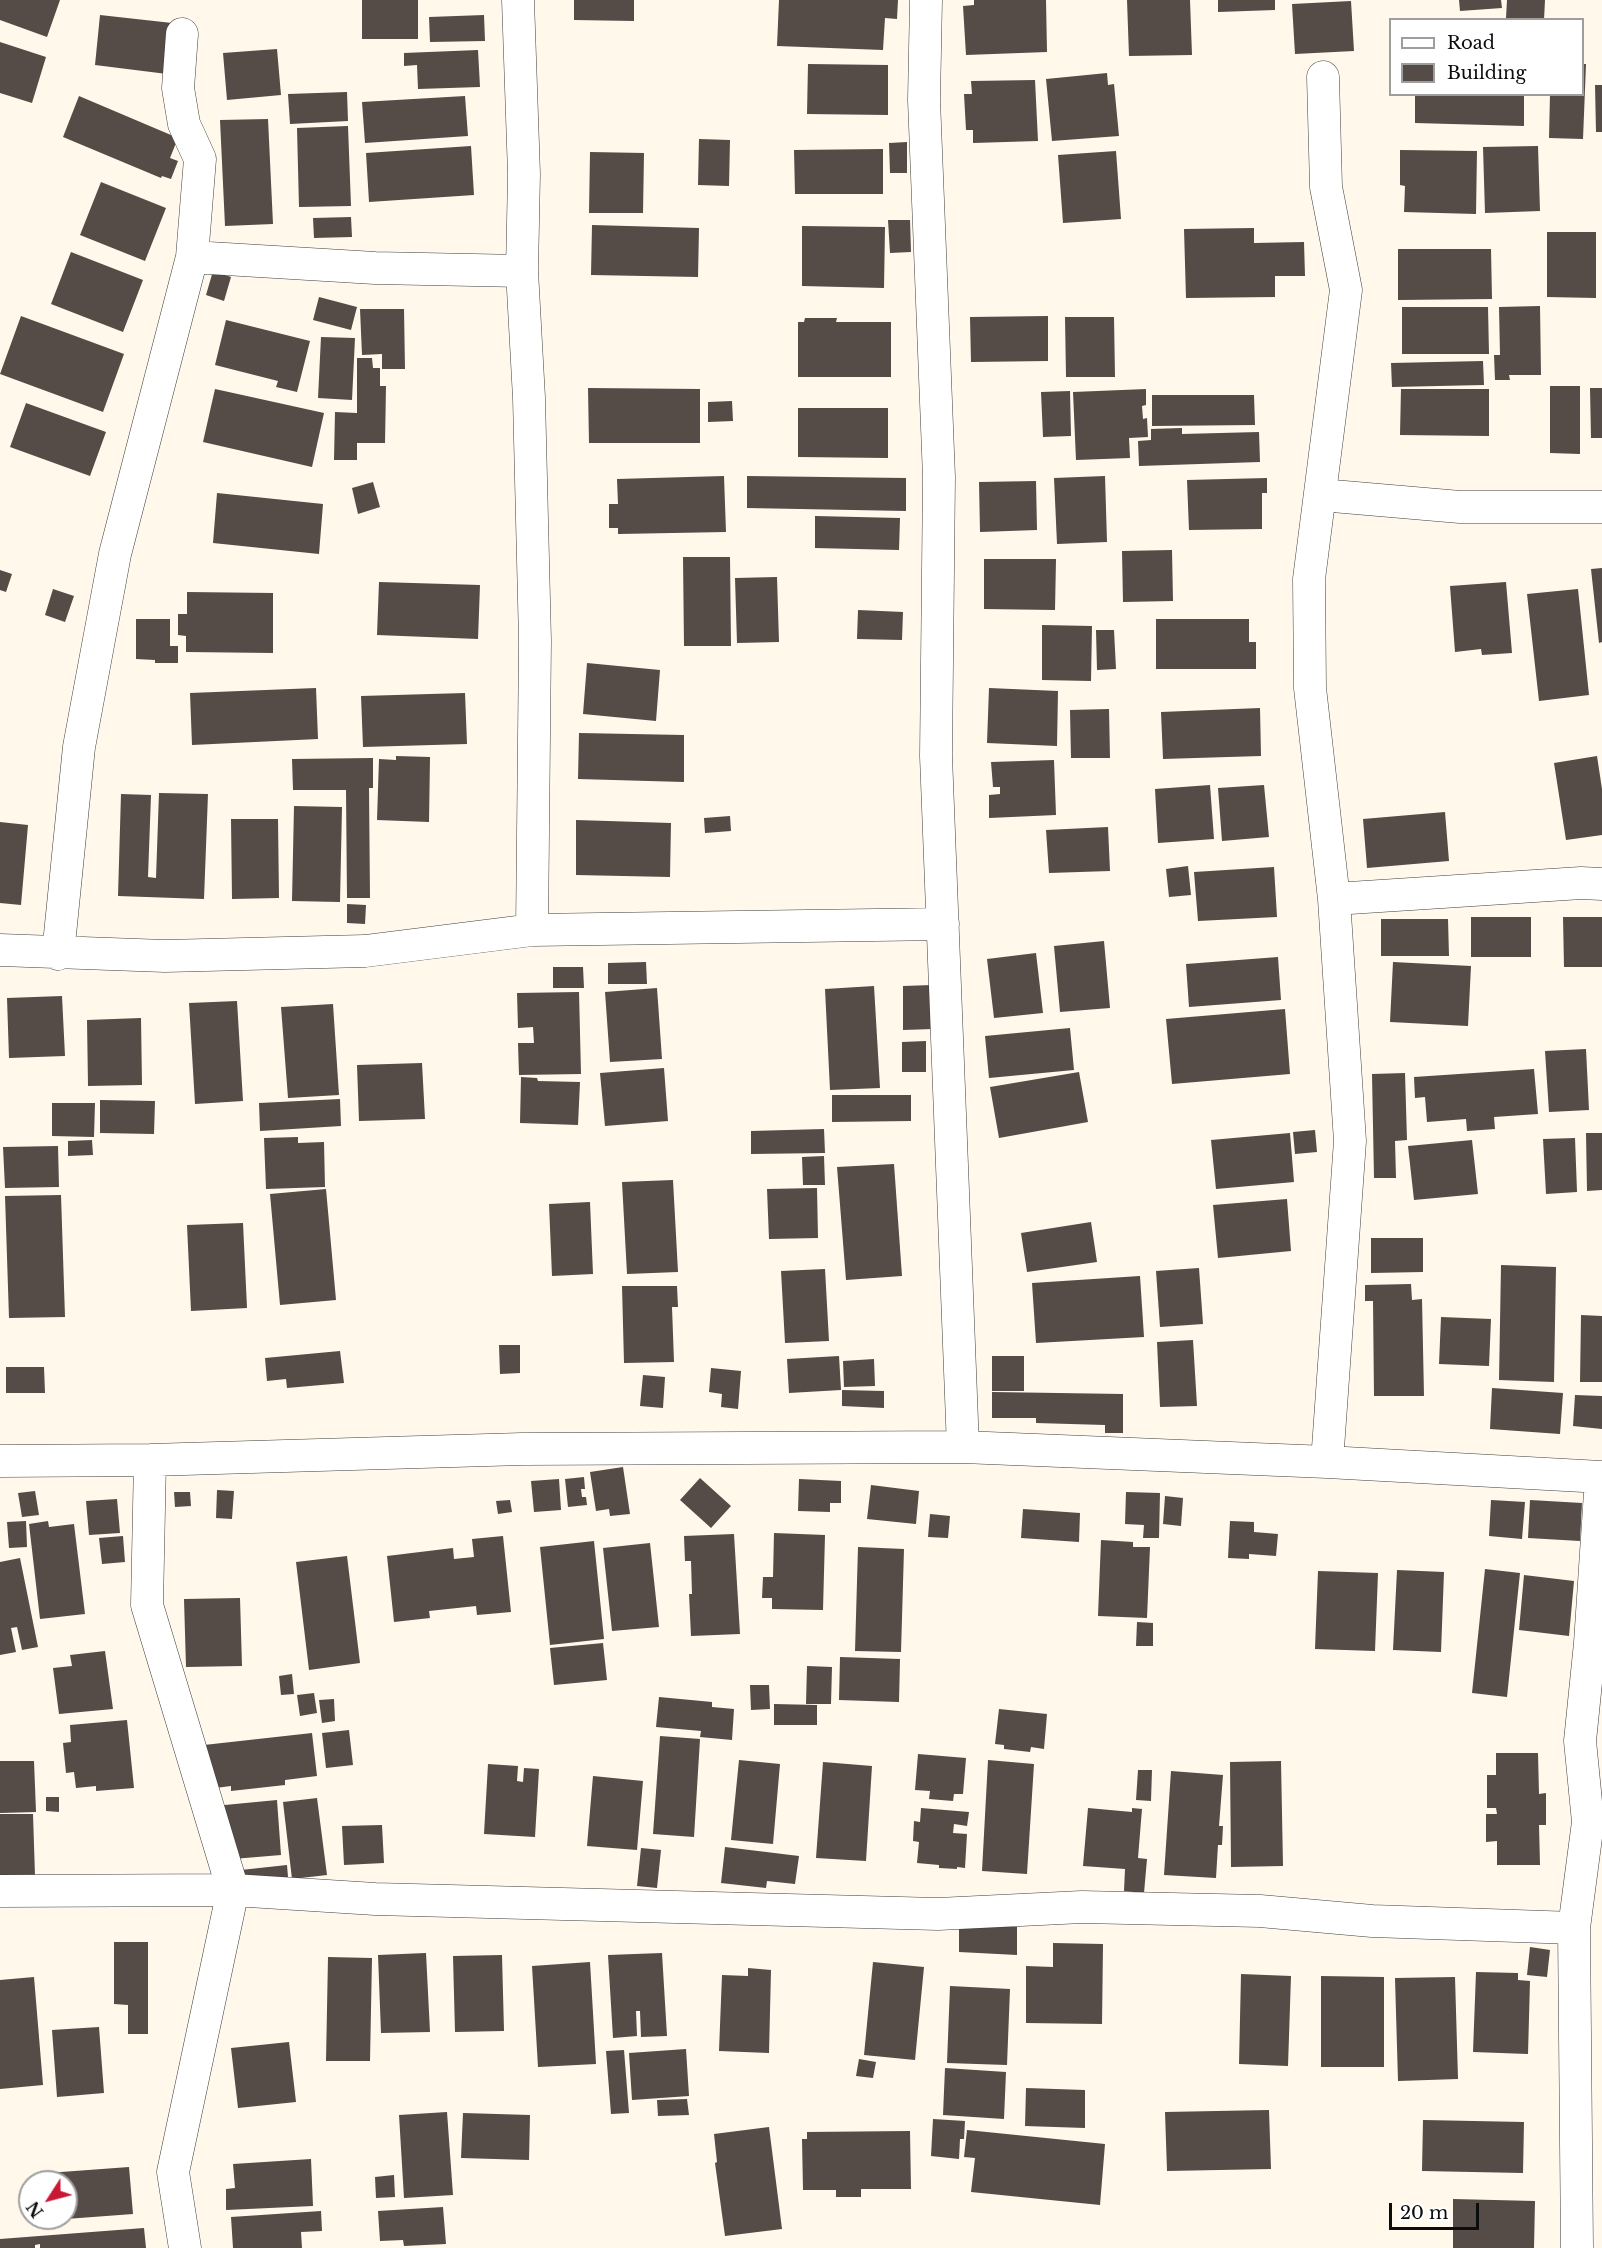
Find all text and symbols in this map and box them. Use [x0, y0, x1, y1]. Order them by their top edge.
legend [1389, 18, 1584, 96]
text: Road [1447, 32, 1495, 54]
text: Building [1447, 62, 1526, 84]
north arrow [18, 2170, 78, 2230]
scale bar [1392, 2191, 1482, 2229]
text: N [23, 2197, 48, 2221]
text: 20 m [1400, 2202, 1448, 2224]

